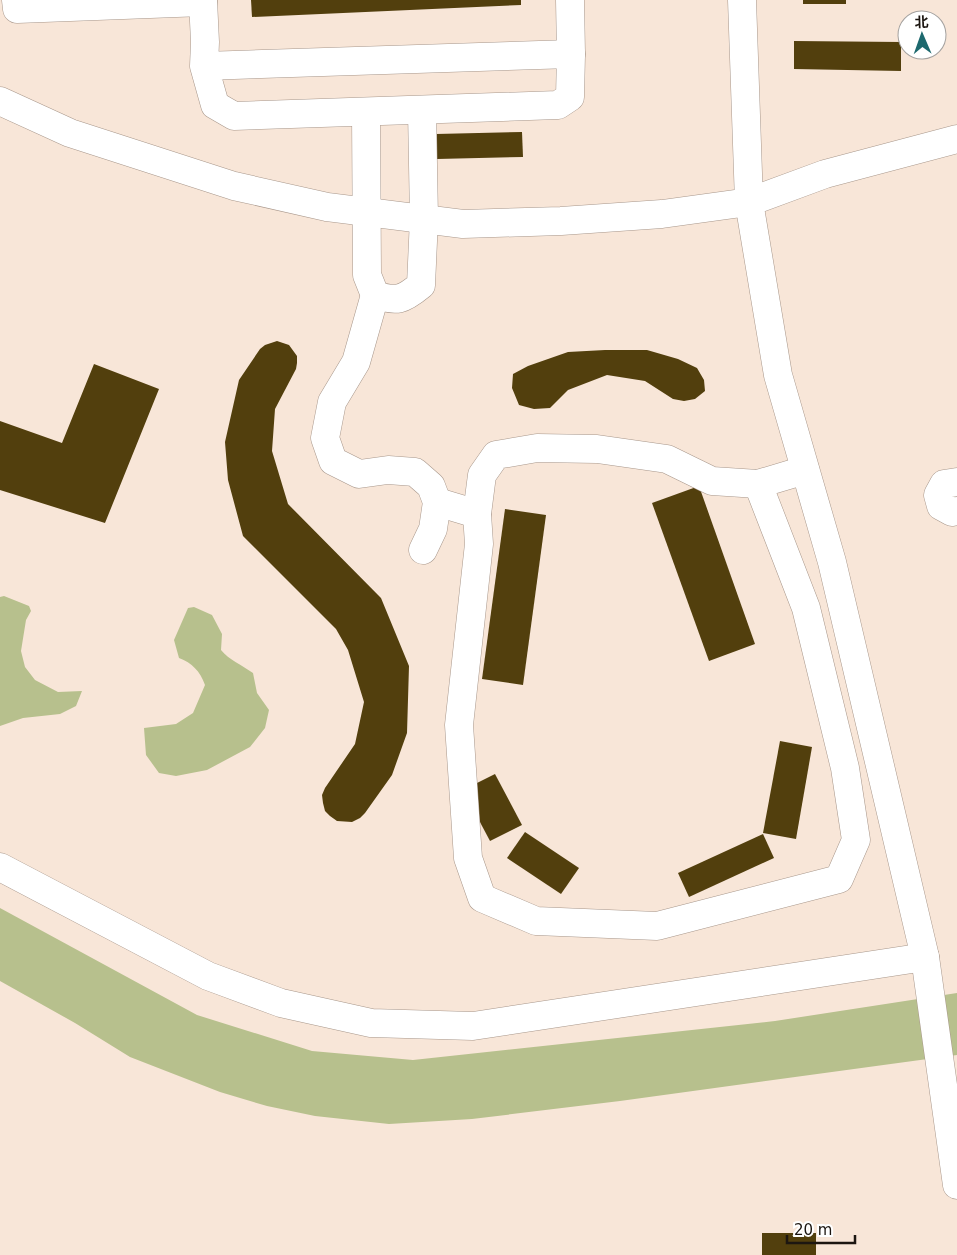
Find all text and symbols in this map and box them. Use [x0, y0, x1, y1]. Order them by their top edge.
north arrow [897, 10, 947, 60]
text: 北 [914, 14, 929, 30]
scale bar [787, 1212, 854, 1244]
text: 20 m [794, 1221, 832, 1239]

